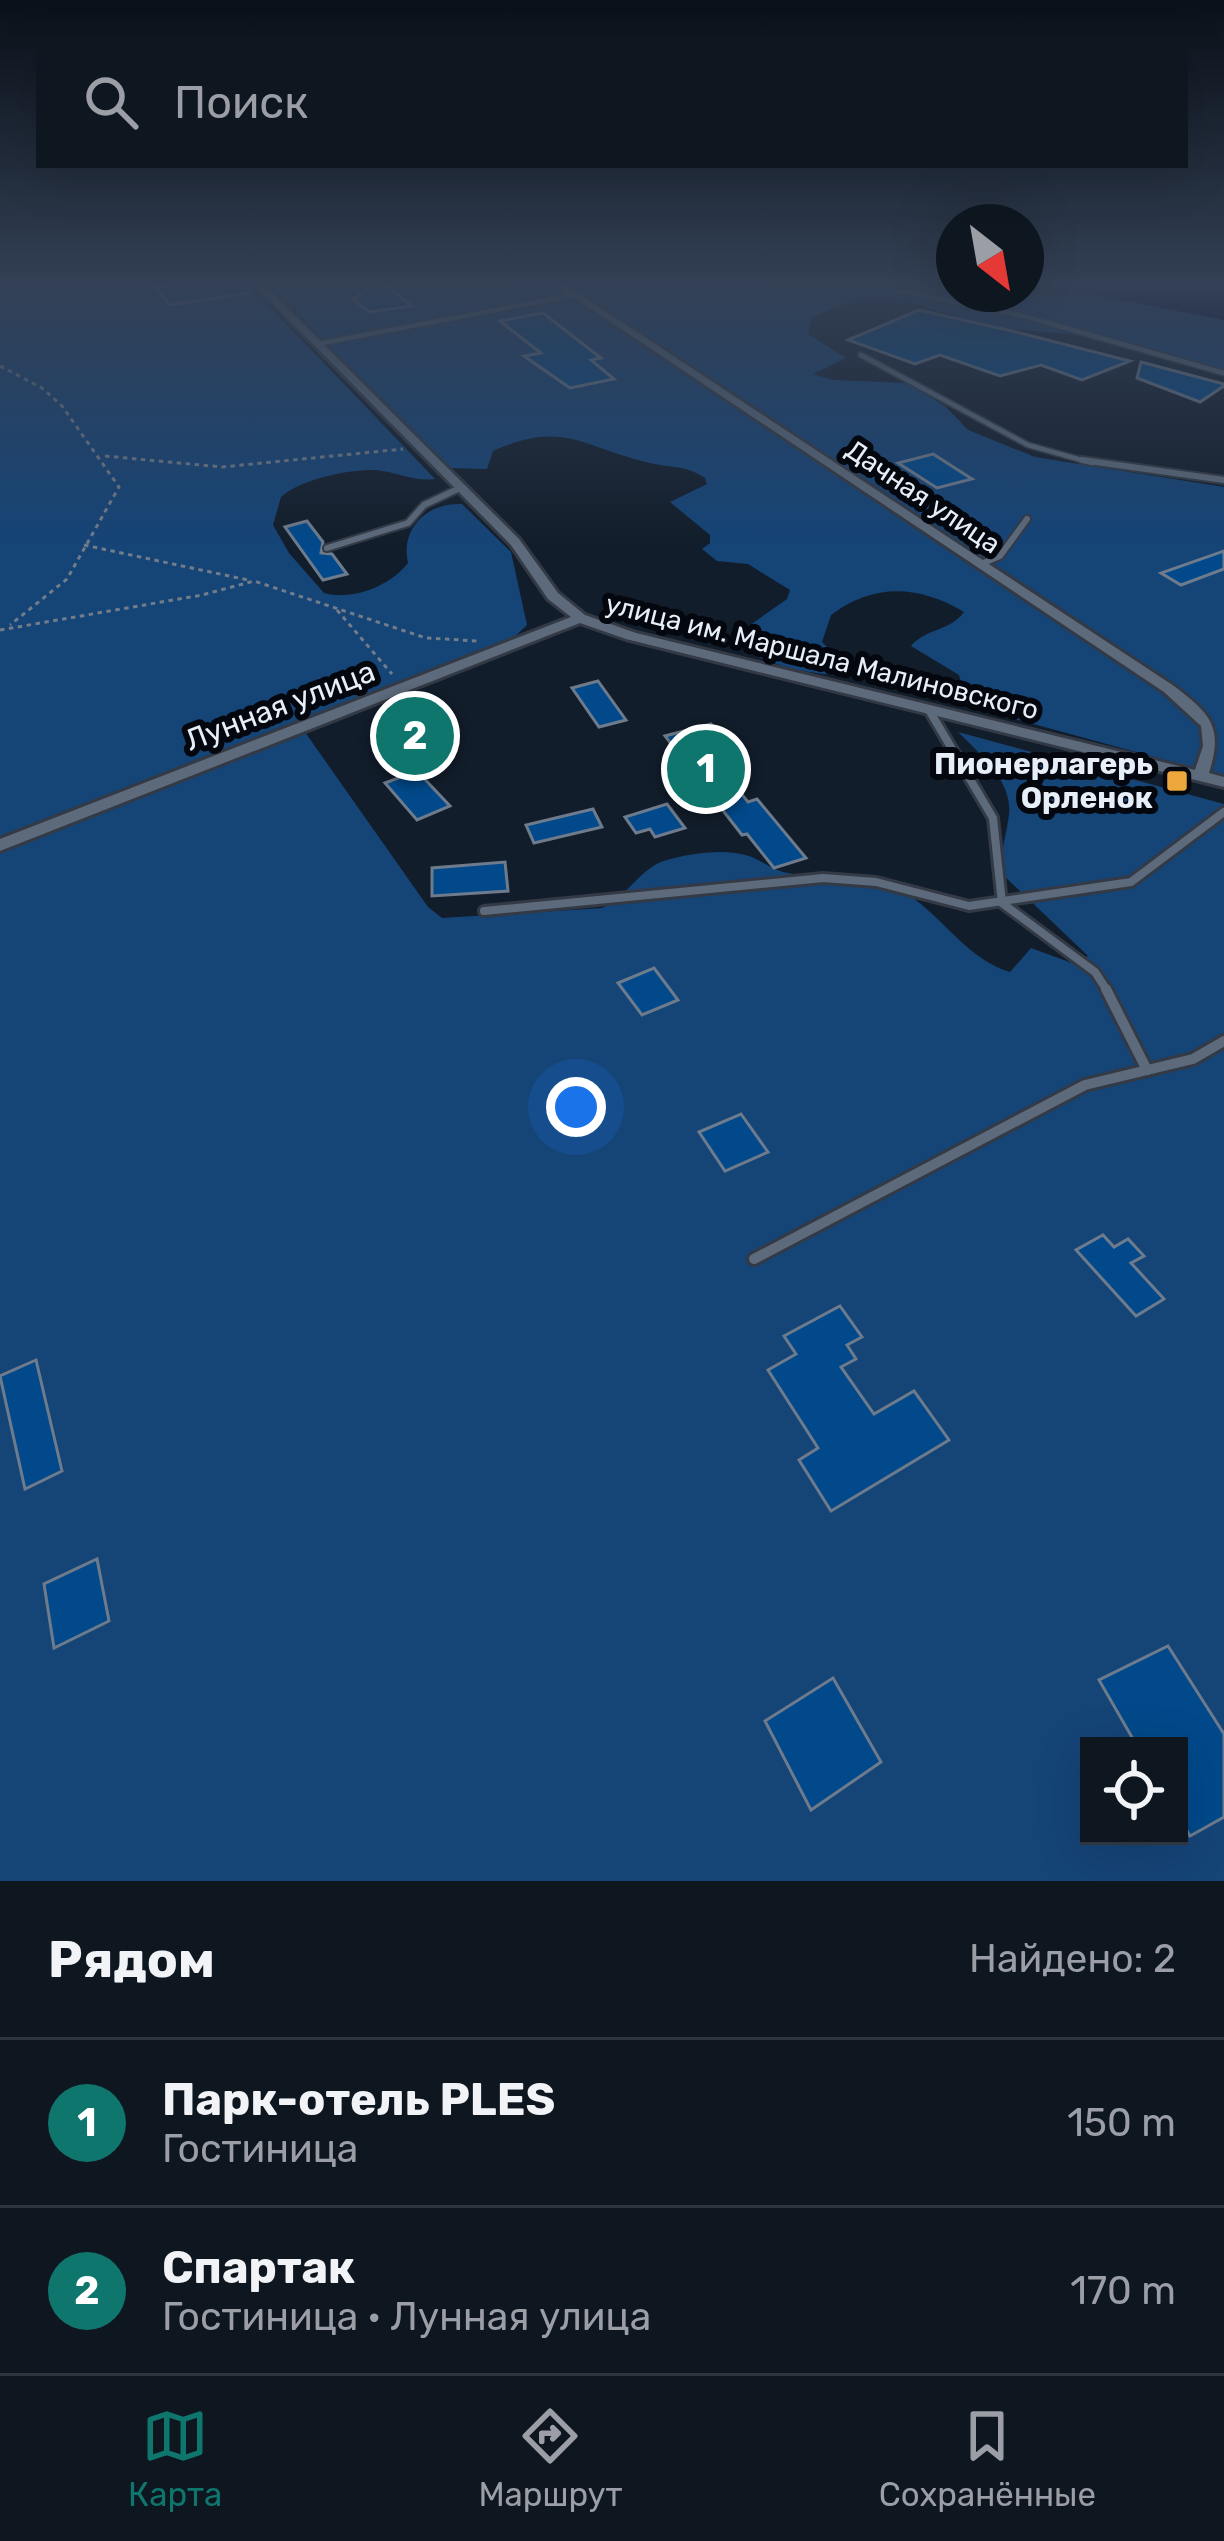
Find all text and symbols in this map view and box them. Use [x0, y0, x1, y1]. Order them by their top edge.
search box [36, 36, 1188, 168]
icon: search [78, 69, 144, 135]
text: Поиск [174, 76, 308, 129]
north arrow [936, 204, 1044, 312]
street label: Дачная улица [840, 434, 1006, 560]
street label: улица им. Маршала Малиновского [602, 588, 1042, 726]
street label: Лунная улица [180, 653, 380, 759]
pin: 2 [376, 691, 454, 781]
pin: 1 [667, 724, 745, 814]
place label: Пионерлагерь Орленок [934, 746, 1153, 816]
marker: Пионерлагерь Орленок [1164, 768, 1190, 794]
your location [546, 1077, 606, 1137]
map controls [1080, 1737, 1188, 1845]
button: locate [1080, 1737, 1188, 1845]
text: Рядом [48, 1929, 215, 1990]
text: Найдено: 2 [969, 1936, 1176, 1982]
text: Парк-отель PLES [162, 2073, 555, 2126]
text: 1 [77, 2100, 97, 2146]
text: 150 m [1067, 2100, 1176, 2146]
text: Гостиница [162, 2126, 358, 2172]
text: Спартак [162, 2241, 355, 2294]
text: 2 [74, 2268, 100, 2314]
text: 170 m [1070, 2268, 1176, 2314]
text: Гостиница · Лунная улица [162, 2294, 651, 2340]
tab: Карта [128, 2403, 222, 2514]
tab: Маршрут [478, 2403, 622, 2514]
tab: Сохранённые [879, 2403, 1096, 2514]

